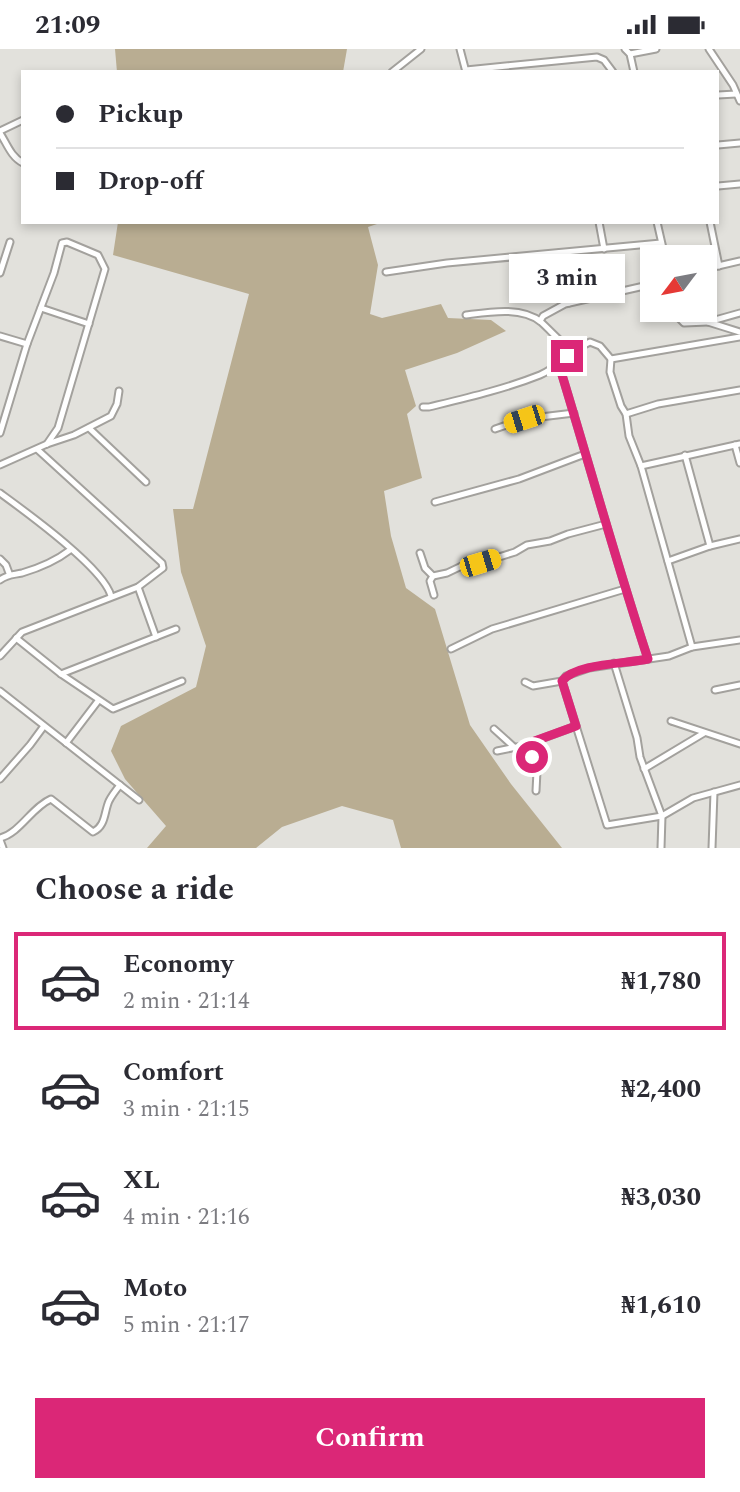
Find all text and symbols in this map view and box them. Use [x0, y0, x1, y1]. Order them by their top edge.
text: 21:09 [35, 5, 100, 45]
text: Pickup [98, 94, 183, 134]
text: Drop-off [98, 161, 203, 201]
north arrow [640, 245, 718, 322]
map controls [640, 245, 717, 322]
callout: 3 min [509, 254, 625, 303]
text: 3 min [536, 261, 598, 296]
route end [551, 340, 583, 372]
car [501, 403, 548, 435]
car [457, 547, 504, 579]
route start [516, 741, 548, 773]
text: Choose a ride [35, 865, 234, 914]
text: Economy [123, 944, 233, 984]
icon: car [39, 950, 102, 1013]
text: ₦1,780 [621, 961, 701, 1001]
text: 2 min · 21:14 [123, 984, 250, 1019]
text: Comfort [123, 1052, 224, 1092]
icon: car [39, 1058, 102, 1121]
text: ₦2,400 [621, 1069, 701, 1109]
text: 3 min · 21:15 [123, 1092, 250, 1127]
text: XL [123, 1160, 160, 1200]
icon: car [39, 1166, 102, 1229]
text: ₦3,030 [621, 1177, 701, 1217]
text: 4 min · 21:16 [123, 1200, 250, 1235]
text: Moto [123, 1268, 187, 1308]
icon: car [39, 1274, 102, 1337]
text: ₦1,610 [621, 1285, 701, 1325]
text: 5 min · 21:17 [123, 1308, 250, 1343]
button: Confirm [35, 1398, 705, 1478]

